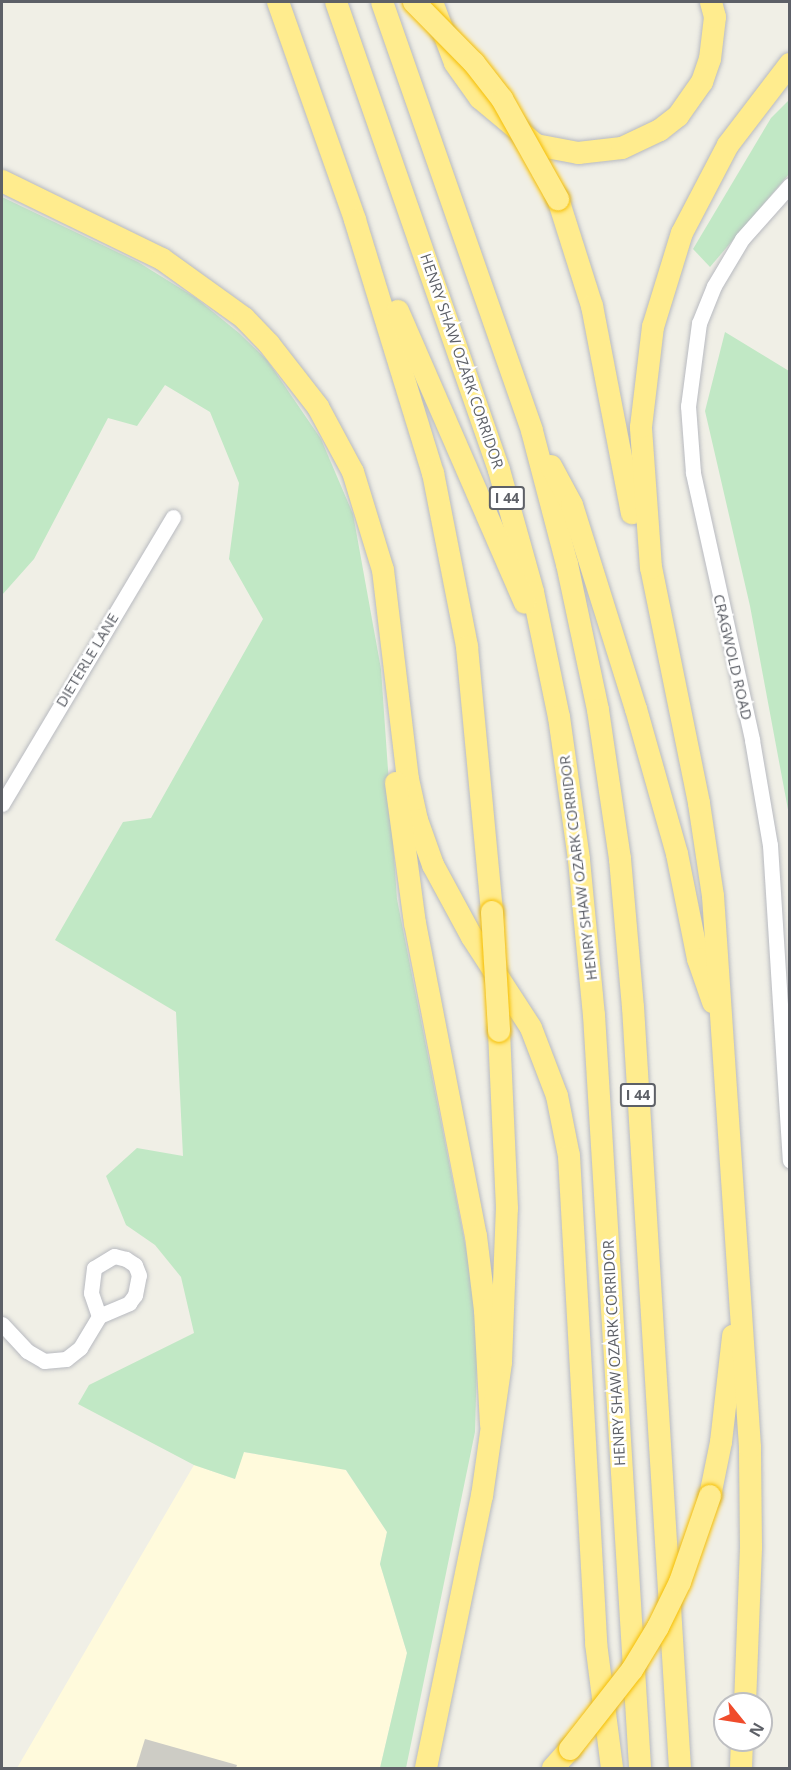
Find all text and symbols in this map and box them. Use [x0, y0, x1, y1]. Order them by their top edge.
street label: HENRY SHAW OZARK CORRIDOR [417, 251, 507, 471]
road number: I 44 [488, 487, 526, 509]
street label: CRAGWOLD ROAD [710, 592, 756, 722]
street label: DIETERLE LANE [52, 610, 122, 710]
street label: HENRY SHAW OZARK CORRIDOR [555, 755, 601, 981]
road number: I 44 [618, 1084, 658, 1106]
street label: HENRY SHAW OZARK CORRIDOR [599, 1239, 629, 1467]
north arrow [713, 1692, 773, 1752]
text: N [744, 1719, 770, 1741]

